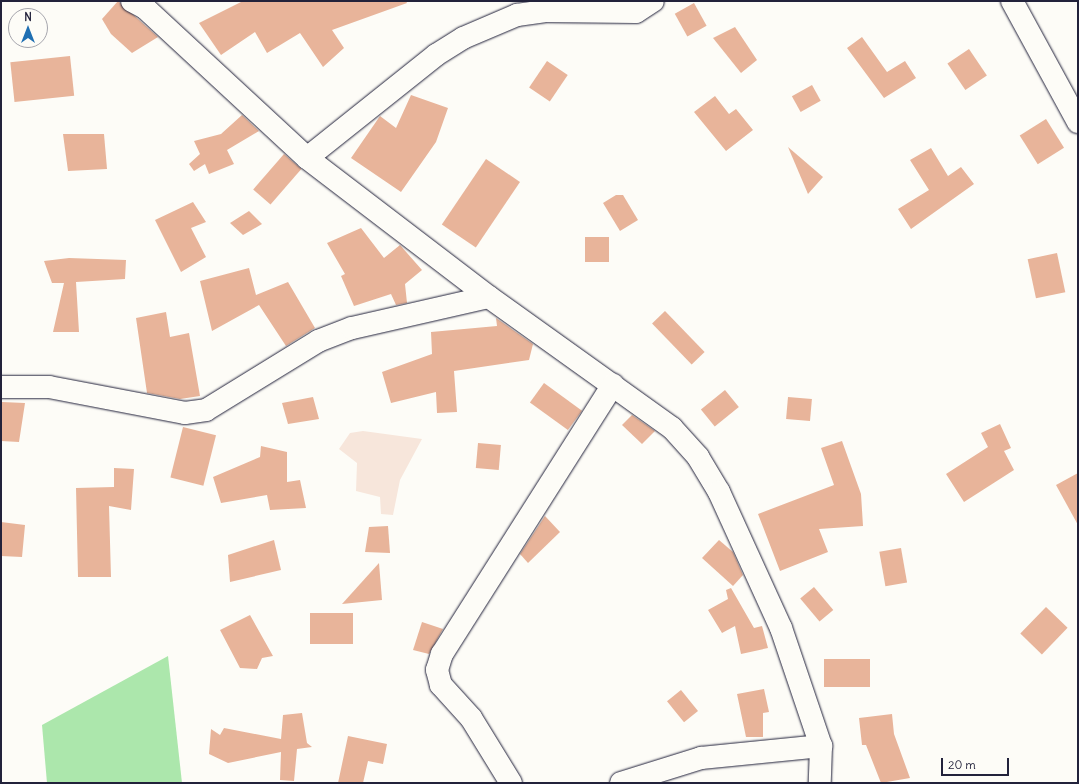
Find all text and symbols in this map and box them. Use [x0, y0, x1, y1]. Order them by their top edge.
north arrow [8, 8, 48, 48]
text: N [24, 10, 32, 24]
scale bar [943, 750, 1011, 776]
text: 20 m [948, 757, 976, 772]

